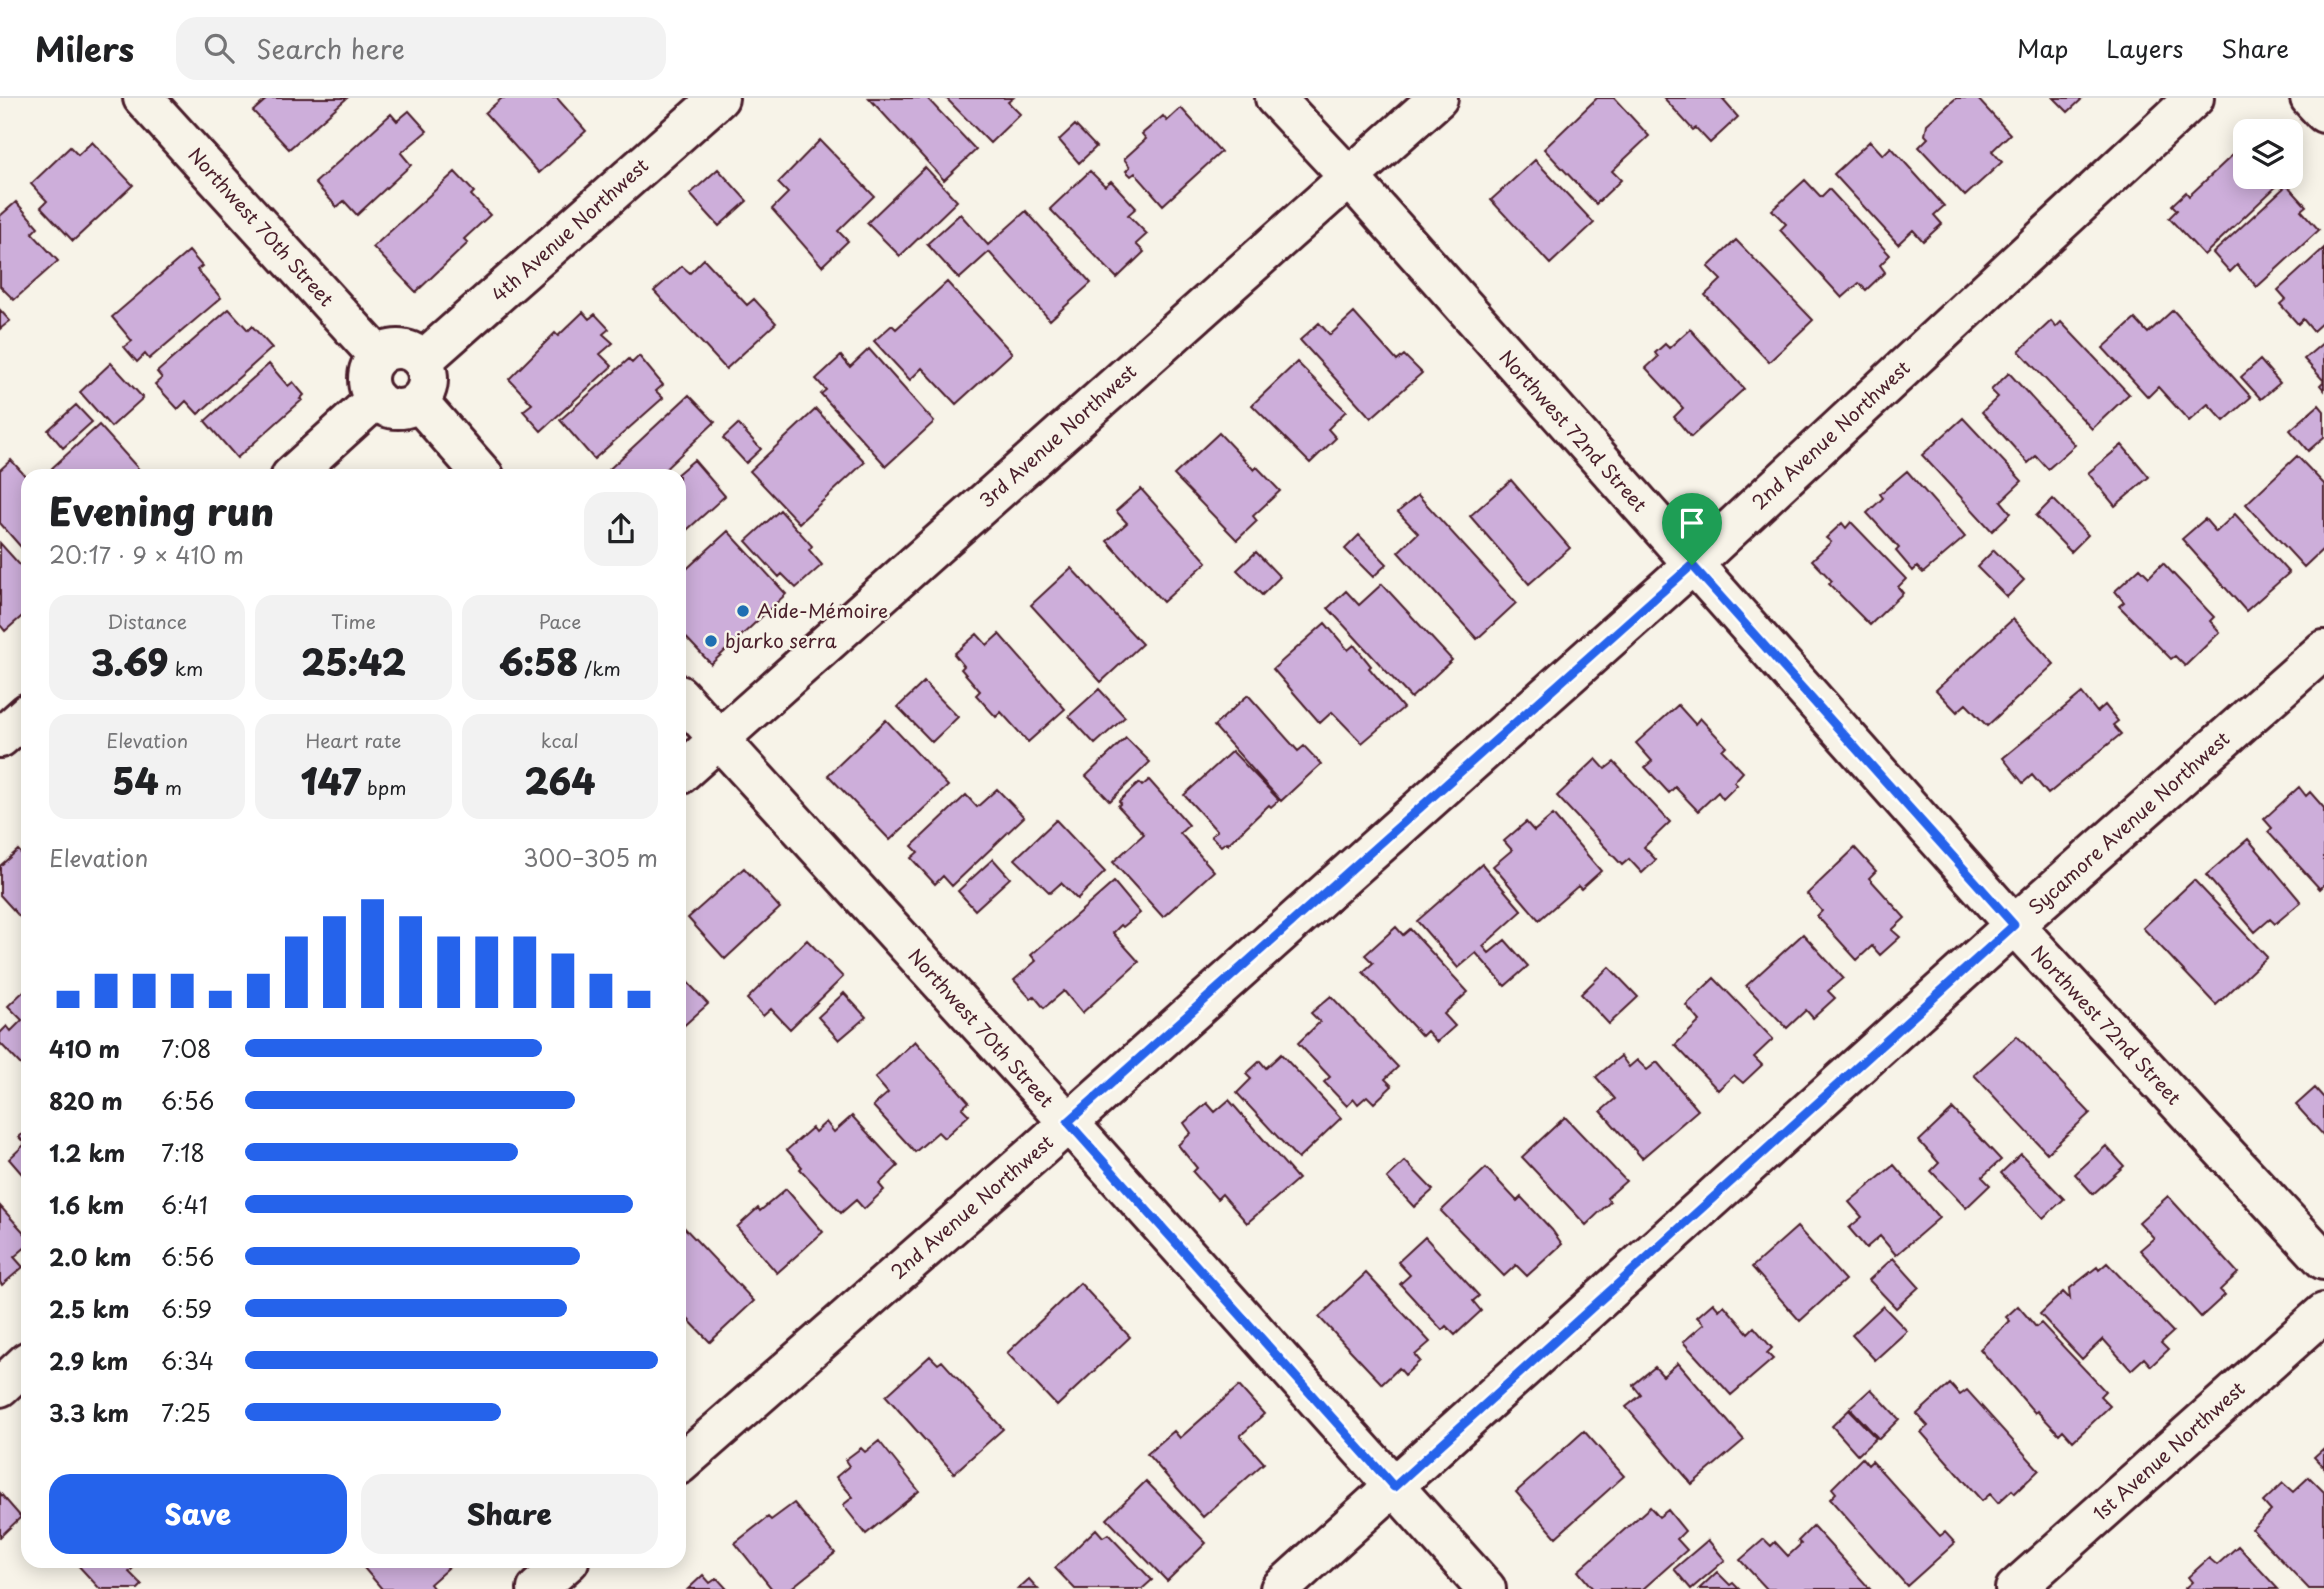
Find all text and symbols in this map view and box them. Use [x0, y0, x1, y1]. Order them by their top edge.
search box [176, 17, 666, 80]
text: Milers [35, 23, 134, 73]
icon: search [200, 29, 238, 67]
text: Search here [256, 29, 405, 68]
text: Map [2017, 30, 2068, 66]
text: Layers [2106, 30, 2183, 66]
text: Share [2221, 30, 2289, 66]
map controls [2233, 119, 2303, 189]
button: layers [2233, 119, 2303, 189]
street label: Northwest 70th Street [183, 141, 341, 312]
street label: 4th Avenue Northwest [485, 151, 654, 307]
street label: Northwest 72nd Street [1493, 343, 1654, 517]
street label: 2nd Avenue Northwest [1745, 353, 1916, 515]
street label: 3rd Avenue Northwest [973, 357, 1142, 513]
text: Evening run [49, 482, 274, 539]
button: share [584, 492, 658, 566]
pin [1662, 493, 1722, 565]
icon: arrive [1673, 504, 1711, 542]
text: 20:17 · 9 × 410 m [49, 537, 244, 572]
place label: Aide-Mémoire [757, 596, 888, 624]
marker: Aide-Mémoire [735, 603, 751, 619]
text: Distance [107, 607, 187, 635]
text: Time [331, 607, 376, 635]
text: Pace [538, 607, 581, 635]
place label: bjarko serra [725, 626, 837, 654]
marker: bjarko serra [703, 633, 719, 649]
text: 3.69 [91, 635, 169, 688]
text: 25:42 [301, 635, 406, 688]
text: 6:58 [499, 635, 578, 688]
text: km [169, 654, 203, 682]
text: /km [578, 654, 621, 682]
street label: Sycamore Avenue Northwest [2022, 724, 2235, 920]
text: Elevation [106, 726, 188, 754]
text: Heart rate [306, 726, 401, 754]
text: kcal [541, 726, 579, 754]
text: 54 [112, 754, 159, 807]
text: 147 [300, 754, 361, 807]
text: 264 [524, 754, 595, 807]
text: m [159, 773, 182, 801]
text: bpm [361, 773, 407, 801]
text: Elevation [49, 840, 148, 875]
text: 300–305 m [523, 840, 658, 875]
street label: Northwest 72nd Street [2025, 938, 2188, 1110]
street label: Northwest 70th Street [903, 942, 1061, 1113]
text: 410 m [49, 1031, 120, 1066]
text: 7:08 [161, 1031, 212, 1066]
text: 820 m [49, 1083, 123, 1118]
text: 6:56 [161, 1083, 214, 1118]
street label: 2nd Avenue Northwest [884, 1127, 1059, 1285]
text: 1.2 km [49, 1135, 125, 1170]
text: 7:18 [161, 1135, 205, 1170]
text: 1.6 km [49, 1187, 124, 1222]
text: 6:41 [161, 1187, 208, 1222]
text: 2.0 km [49, 1239, 131, 1274]
text: 6:56 [161, 1239, 214, 1274]
text: 2.5 km [49, 1291, 129, 1326]
text: 6:59 [161, 1291, 212, 1326]
text: 2.9 km [49, 1343, 128, 1378]
text: 6:34 [161, 1343, 214, 1378]
street label: 1st Avenue Northwest [2086, 1374, 2251, 1526]
text: 3.3 km [49, 1395, 129, 1430]
text: 7:25 [161, 1395, 211, 1430]
button: Save [49, 1474, 347, 1554]
button: Share [361, 1474, 658, 1554]

